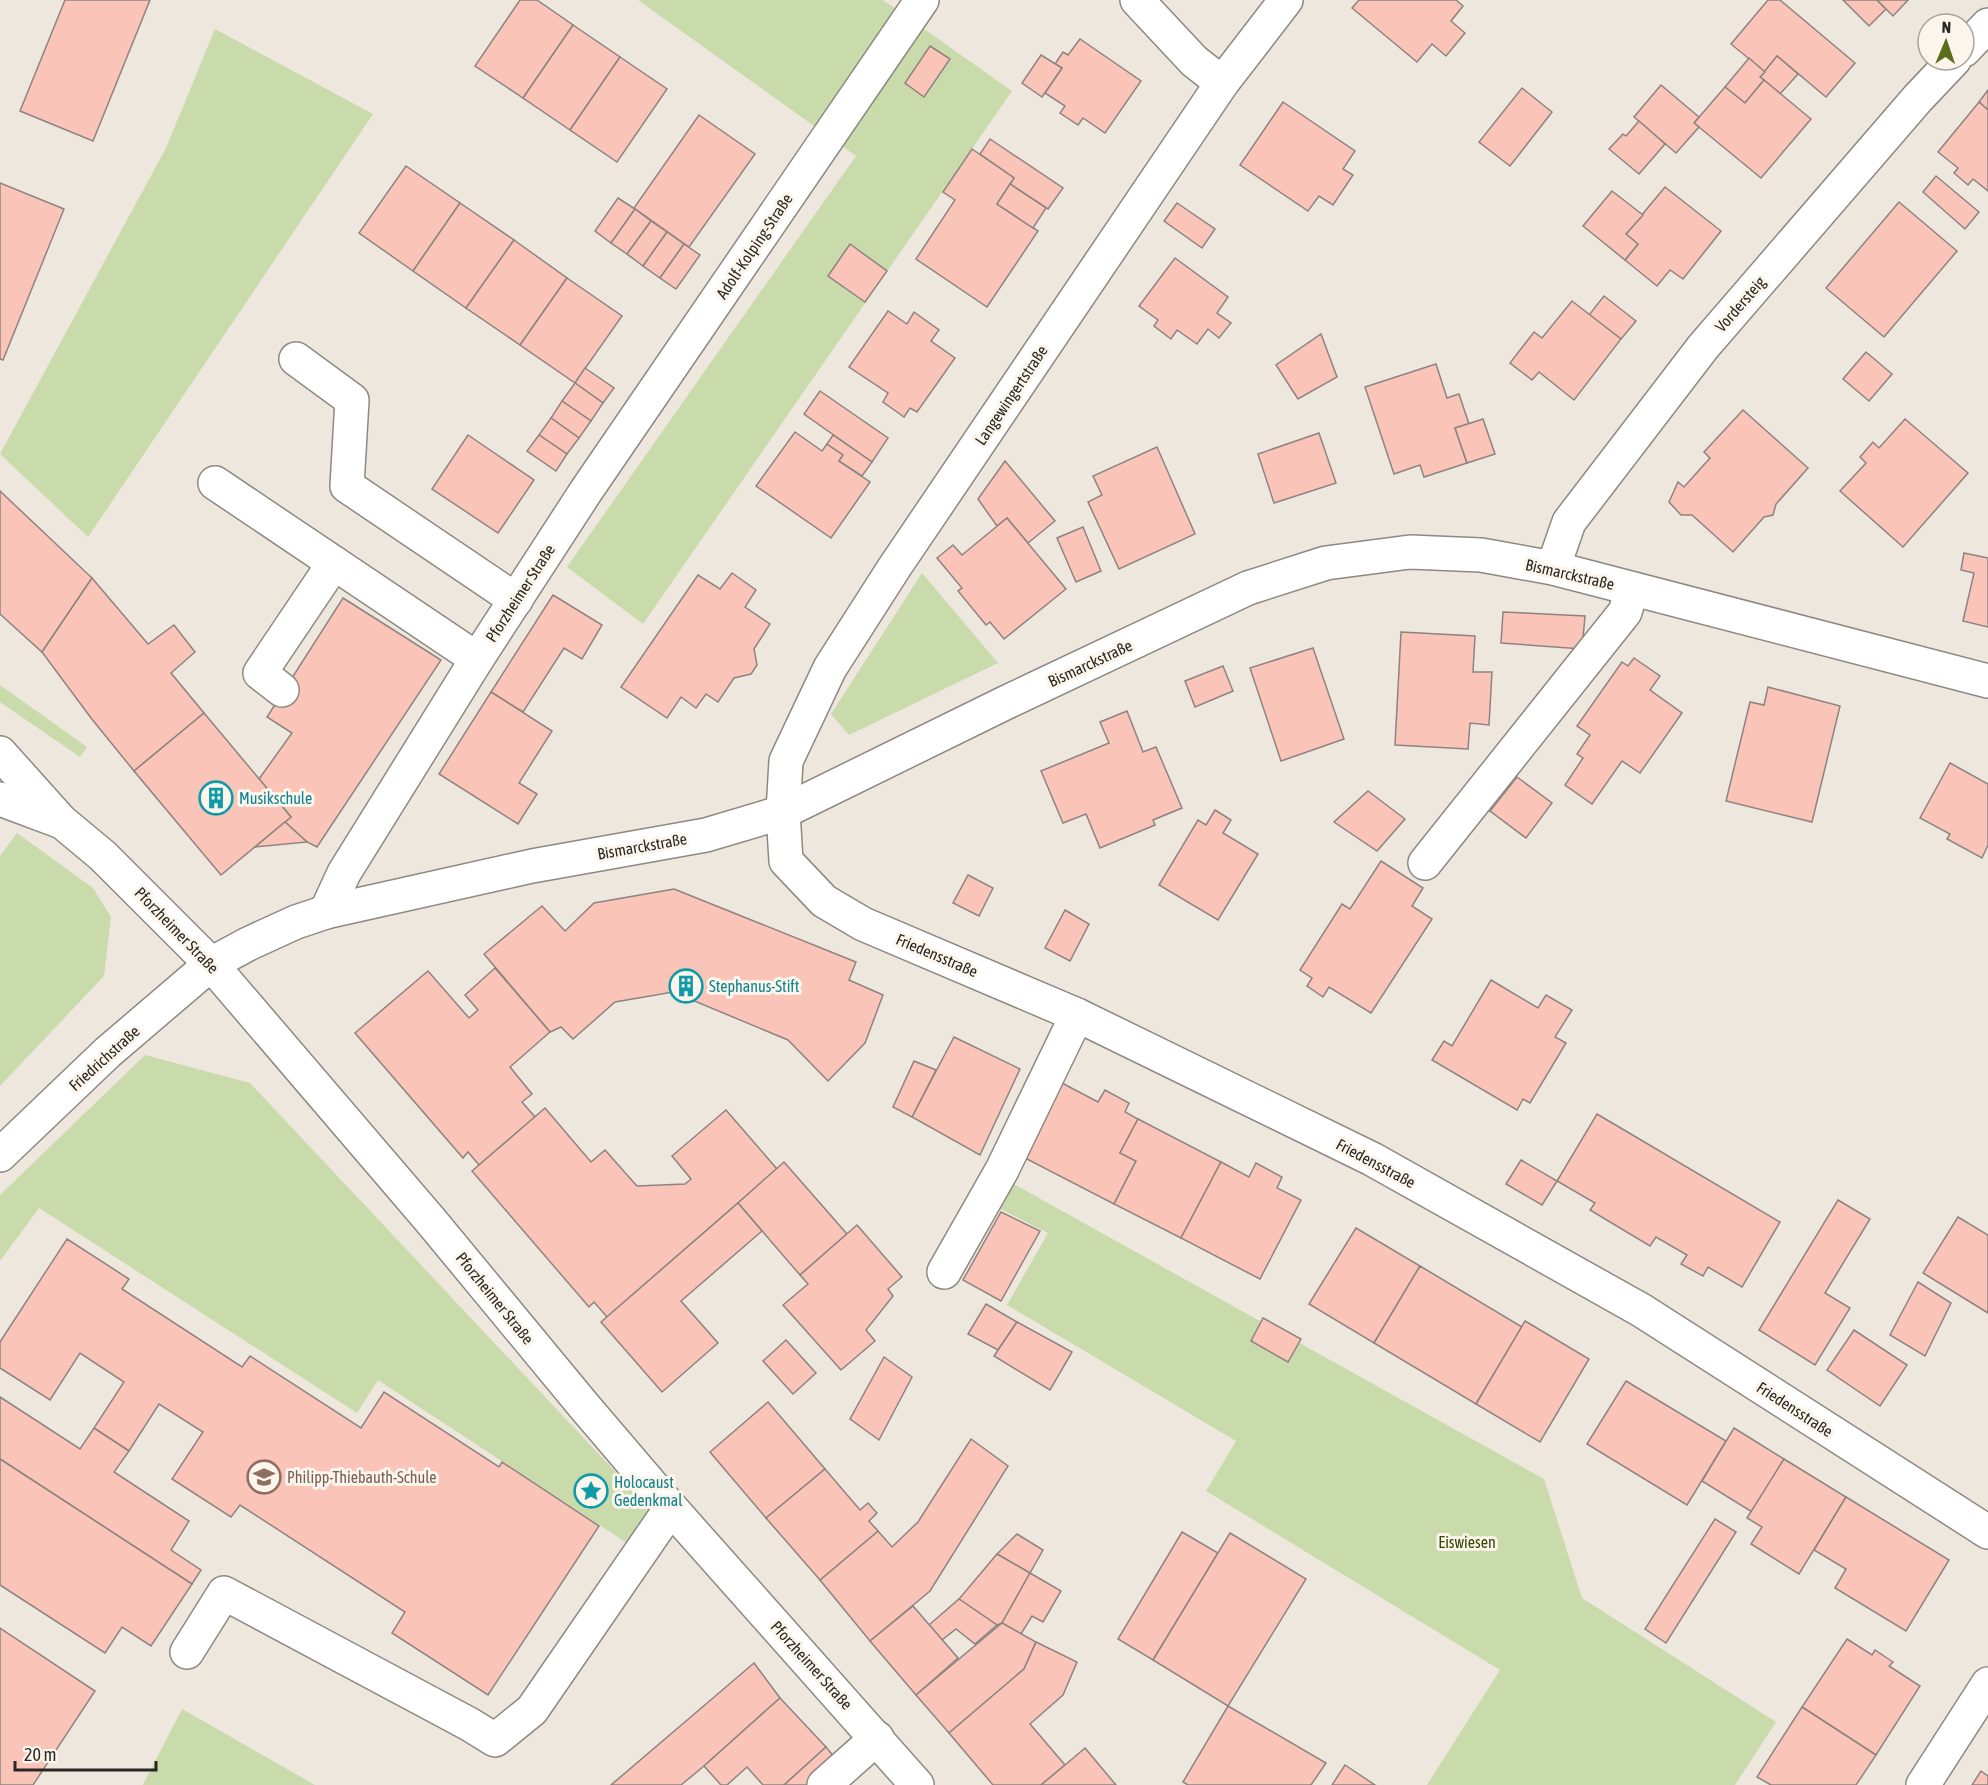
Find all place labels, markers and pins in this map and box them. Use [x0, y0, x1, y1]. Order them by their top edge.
building icon: Musikschule [198, 780, 234, 816]
place label: Musikschule [239, 789, 312, 807]
building icon: Stephanus-Stift [668, 968, 704, 1004]
place label: Stephanus-Stift [709, 977, 800, 996]
school or university icon: Philipp-Thiebauth-Schule [246, 1459, 282, 1495]
place label: Philipp-Thiebauth-Schule [287, 1468, 437, 1487]
place icon: Holocaust Gedenkmal [573, 1473, 609, 1509]
place label: Holocaust Gedenkmal [614, 1473, 683, 1509]

